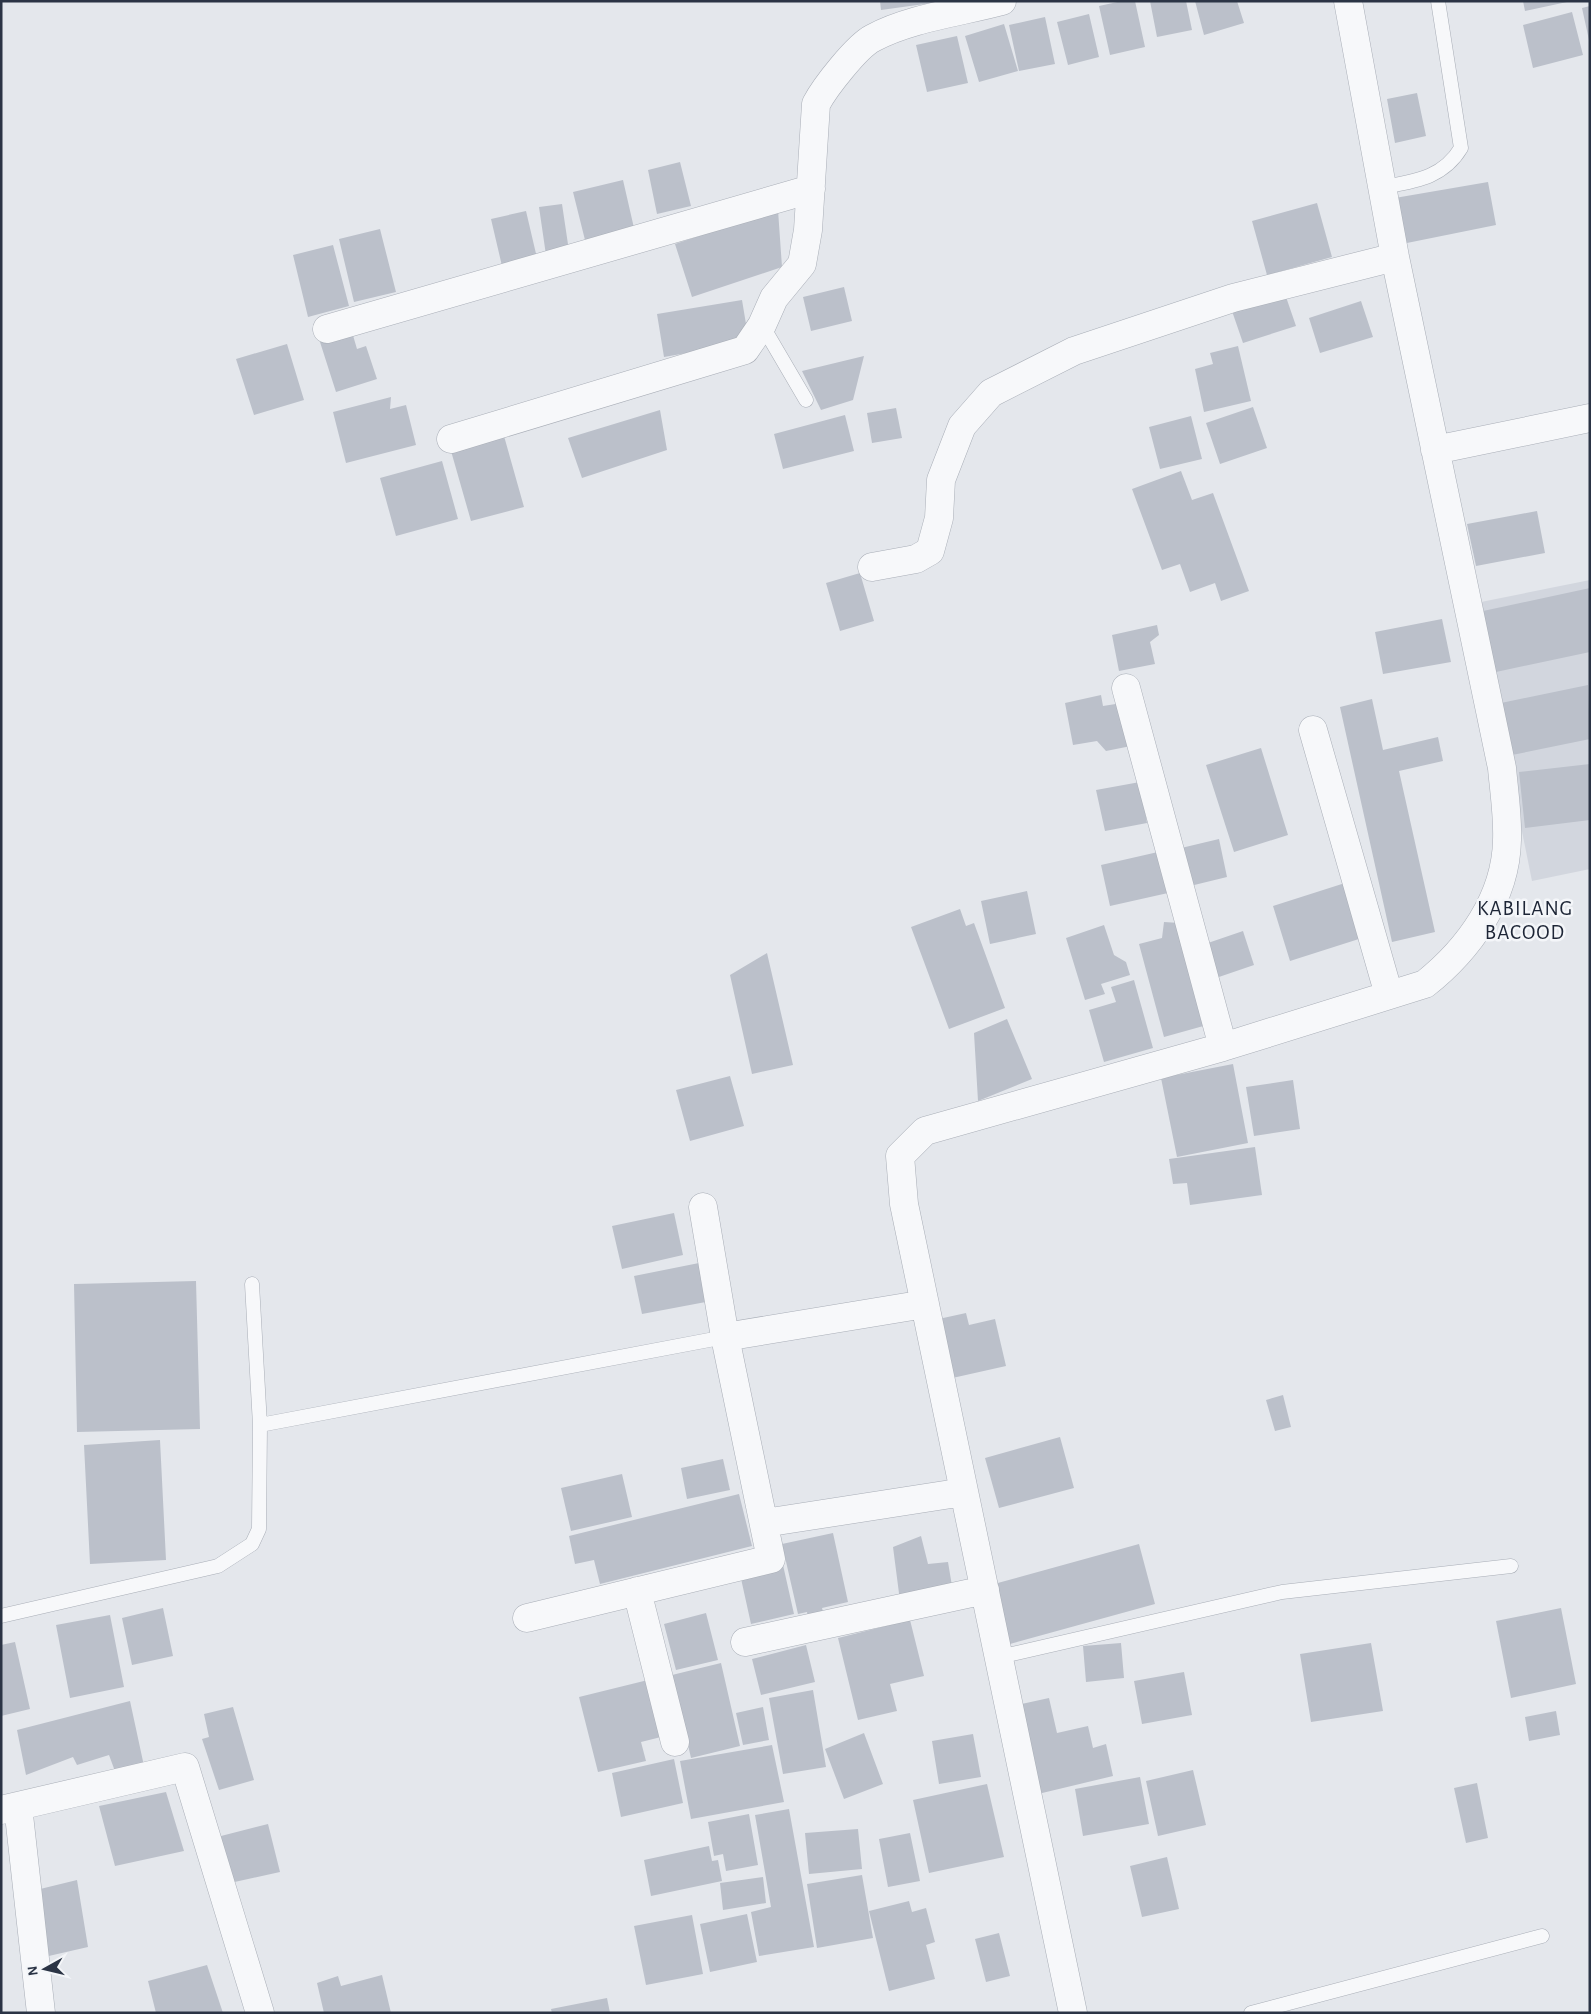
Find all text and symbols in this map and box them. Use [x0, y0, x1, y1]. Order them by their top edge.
district label: KABILANG BACOOD [1477, 898, 1573, 943]
north arrow [20, 1944, 70, 1994]
text: N [26, 1965, 41, 1976]

